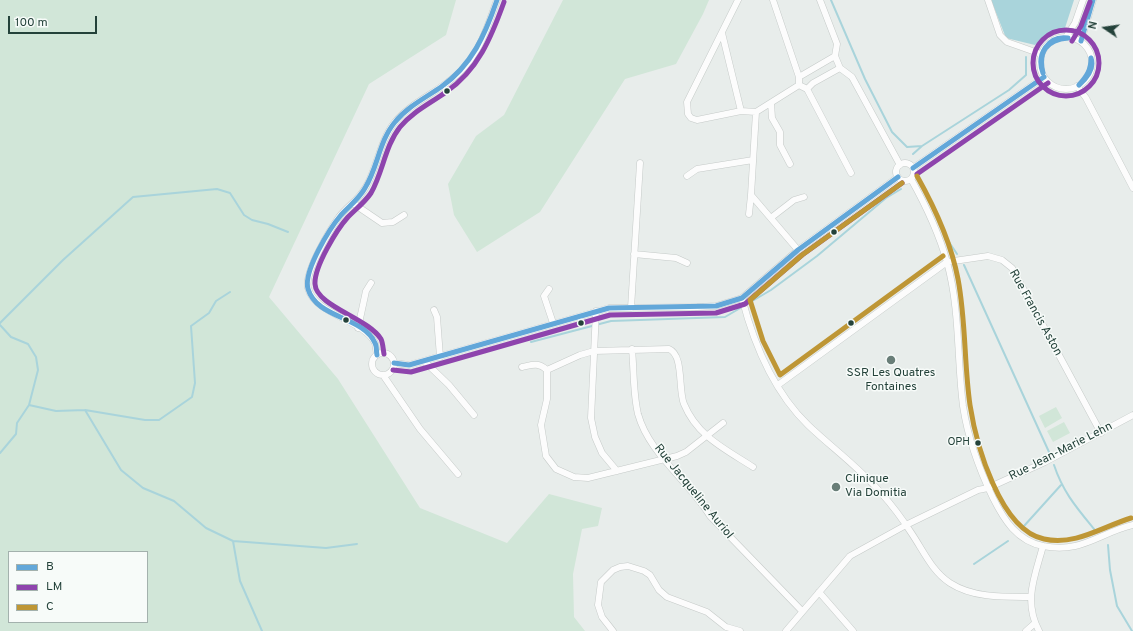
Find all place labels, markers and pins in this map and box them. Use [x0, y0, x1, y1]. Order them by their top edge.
unlabelled marker [442, 86, 452, 96]
unlabelled marker [829, 227, 839, 237]
unlabelled marker [341, 315, 351, 325]
unlabelled marker [576, 318, 586, 328]
unlabelled marker [846, 318, 856, 328]
marker: SSR Les Quatres Fontaines [885, 354, 897, 366]
place label: SSR Les Quatres Fontaines [847, 367, 935, 395]
place label: OPH [947, 436, 970, 450]
marker: OPH [973, 438, 983, 448]
place label: Clinique Via Domitia [845, 473, 907, 501]
marker: Clinique Via Domitia [830, 481, 842, 493]

